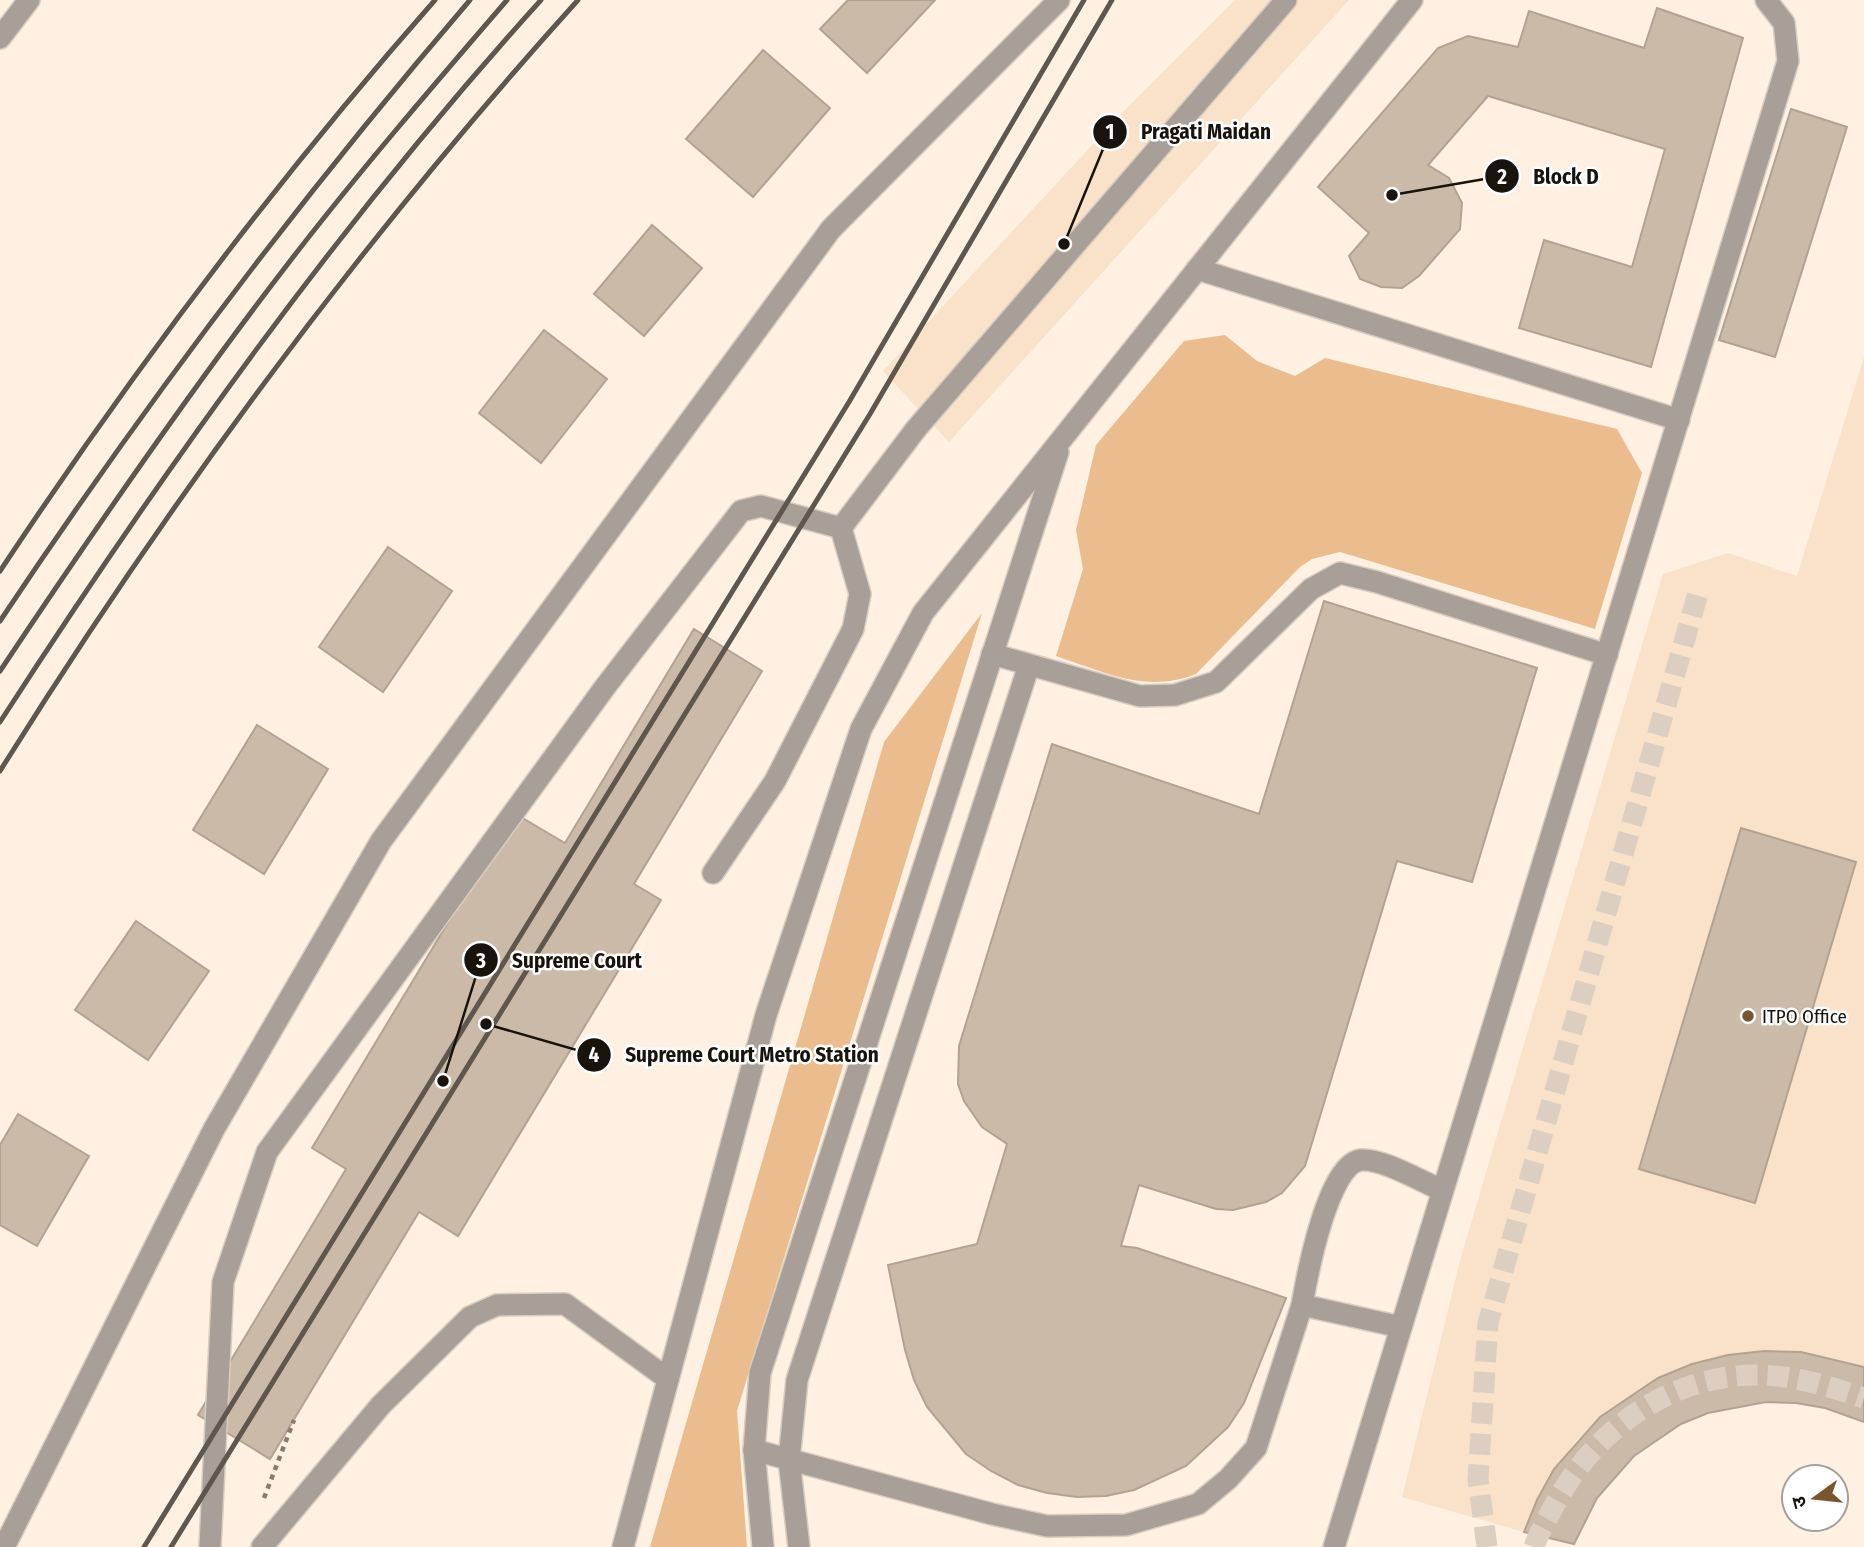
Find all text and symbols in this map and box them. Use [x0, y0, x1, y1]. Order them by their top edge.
callout: Pragati Maidan [1092, 111, 1285, 153]
text: 1 [1106, 119, 1114, 145]
text: Pragati Maidan [1141, 119, 1271, 145]
callout: Block D [1485, 155, 1613, 197]
text: 2 [1496, 164, 1507, 190]
text: Block D [1533, 164, 1599, 190]
callout: Supreme Court [463, 939, 656, 981]
text: 3 [475, 948, 486, 974]
text: Supreme Court [512, 948, 642, 974]
place label: ITPO Office [1762, 1005, 1847, 1028]
marker: ITPO Office [1740, 1008, 1756, 1024]
callout: Supreme Court Metro Station [576, 1034, 893, 1076]
text: 4 [589, 1042, 600, 1068]
text: Supreme Court Metro Station [625, 1042, 879, 1068]
north arrow [1780, 1463, 1850, 1533]
text: उ [1786, 1493, 1812, 1511]

